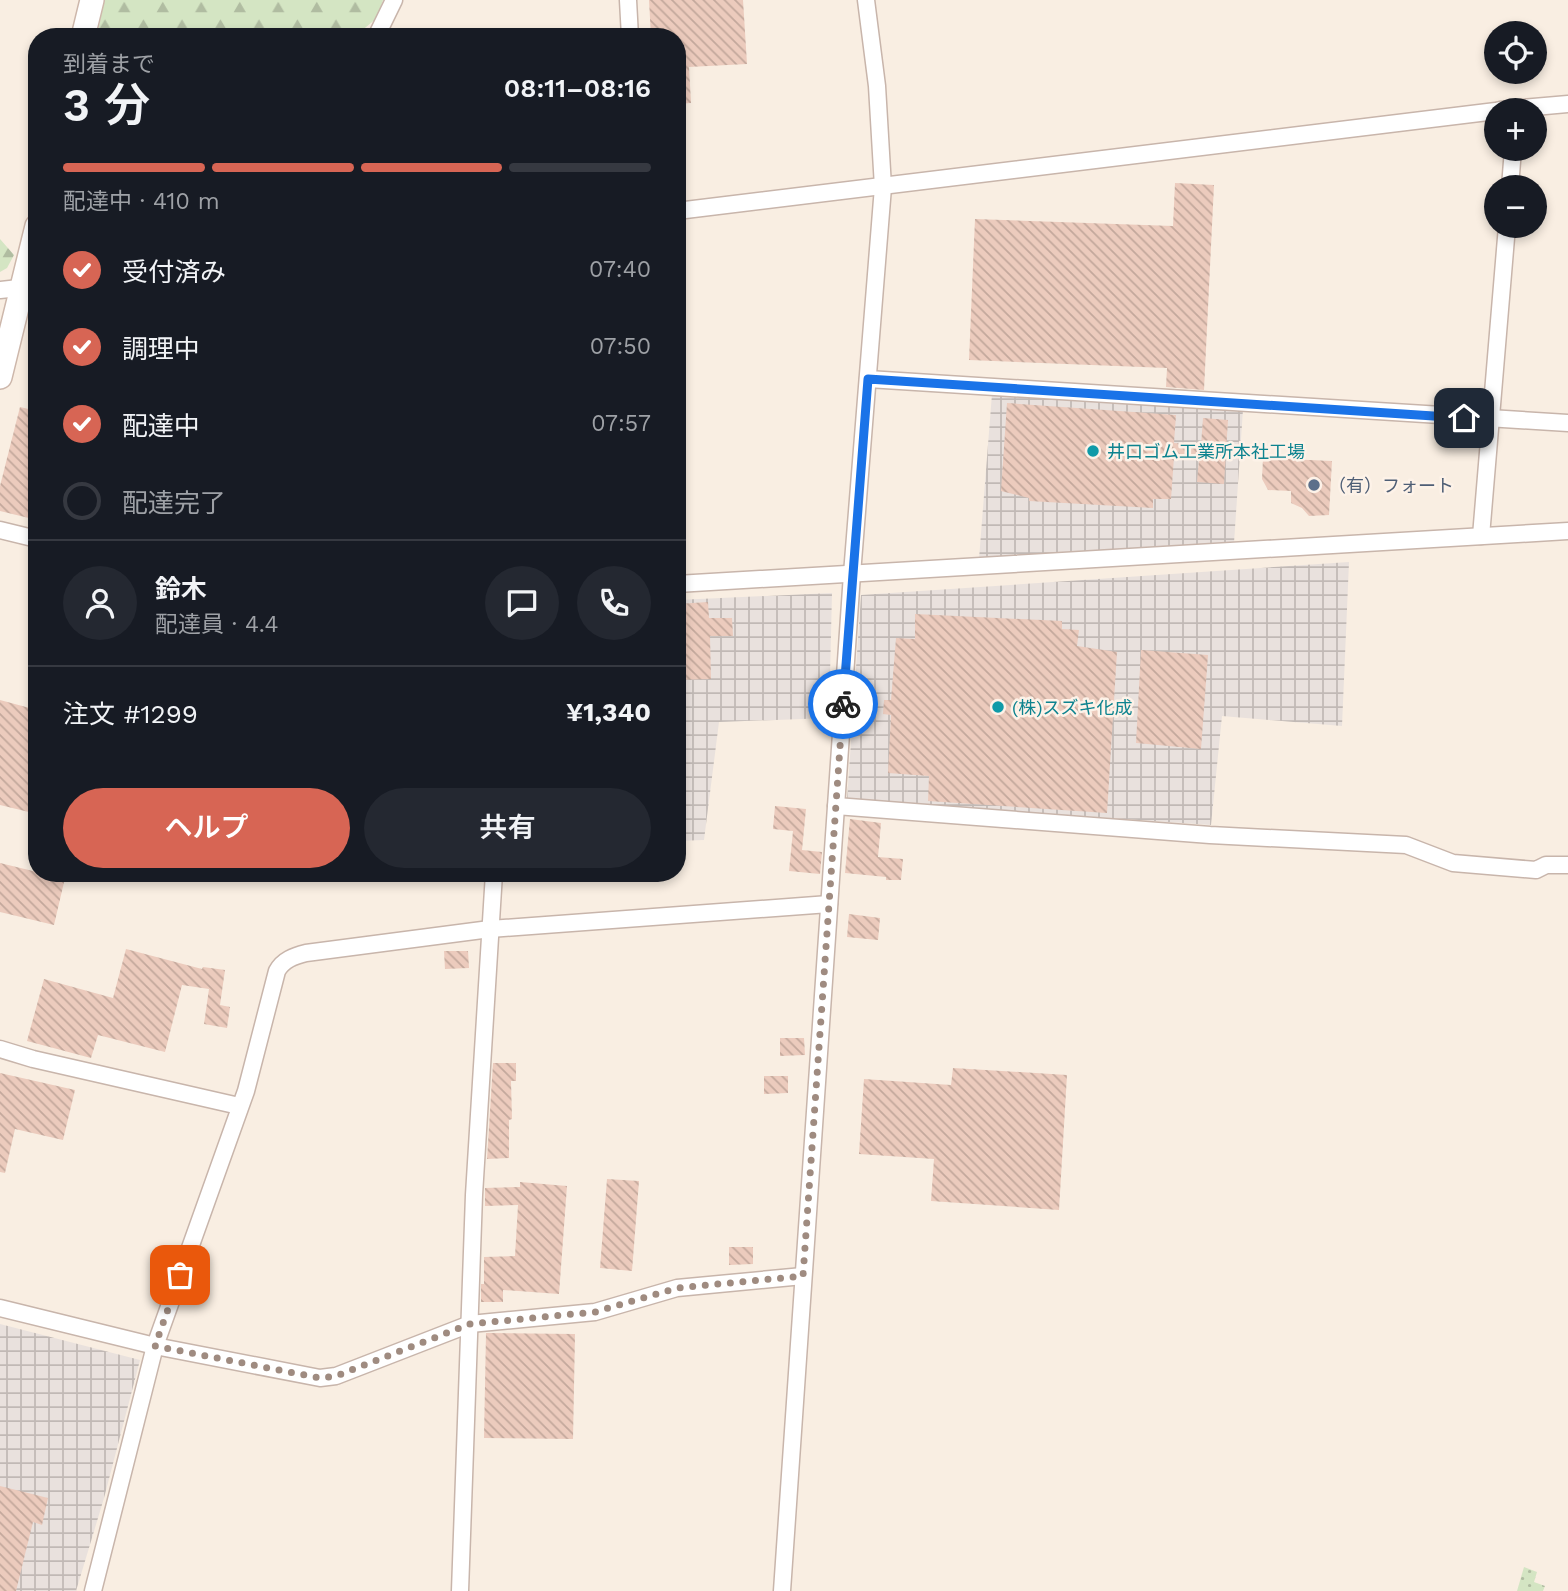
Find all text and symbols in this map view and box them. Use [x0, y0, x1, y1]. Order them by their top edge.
map controls [1484, 21, 1547, 238]
button: locate [1484, 21, 1547, 84]
text: 到着まで [63, 51, 155, 78]
text: 08:11–08:16 [504, 73, 651, 103]
text: 3 分 [63, 78, 150, 132]
button: + [1484, 98, 1547, 161]
button: − [1484, 175, 1547, 238]
text: 配達中 · 410 m [63, 188, 220, 215]
icon: check [63, 251, 101, 289]
text: 07:40 [589, 256, 651, 283]
text: 受付済み [122, 257, 226, 287]
icon: check [63, 328, 101, 366]
text: 07:50 [590, 333, 651, 360]
text: 調理中 [122, 334, 200, 364]
pin [1434, 388, 1494, 448]
icon: home [1445, 399, 1483, 437]
icon: check [63, 405, 101, 443]
text: 07:57 [591, 410, 651, 437]
text: 配達中 [122, 411, 200, 441]
place label: 井口ゴム工業所本社工場 [1107, 441, 1305, 462]
marker: 井口ゴム工業所本社工場 [1085, 443, 1101, 459]
place label: （有）フォート [1328, 475, 1454, 496]
marker: （有）フォート [1306, 477, 1322, 493]
text: 配達完了 [122, 488, 226, 518]
button: person [63, 566, 137, 640]
button: chat [485, 566, 559, 640]
button: phone [577, 566, 651, 640]
text: 鈴木 [155, 574, 207, 604]
text: 配達員 · 4.4 [155, 611, 279, 638]
courier [808, 669, 878, 739]
icon: bike [824, 685, 862, 723]
text: ¥1,340 [566, 697, 651, 727]
place label: (株)スズキ化成 [1012, 697, 1133, 718]
text: 注文 #1299 [63, 699, 198, 729]
marker: (株)スズキ化成 [990, 699, 1006, 715]
button: ヘルプ [63, 788, 350, 868]
button: 共有 [364, 788, 651, 868]
pin [150, 1245, 210, 1305]
icon: bag [161, 1256, 199, 1294]

